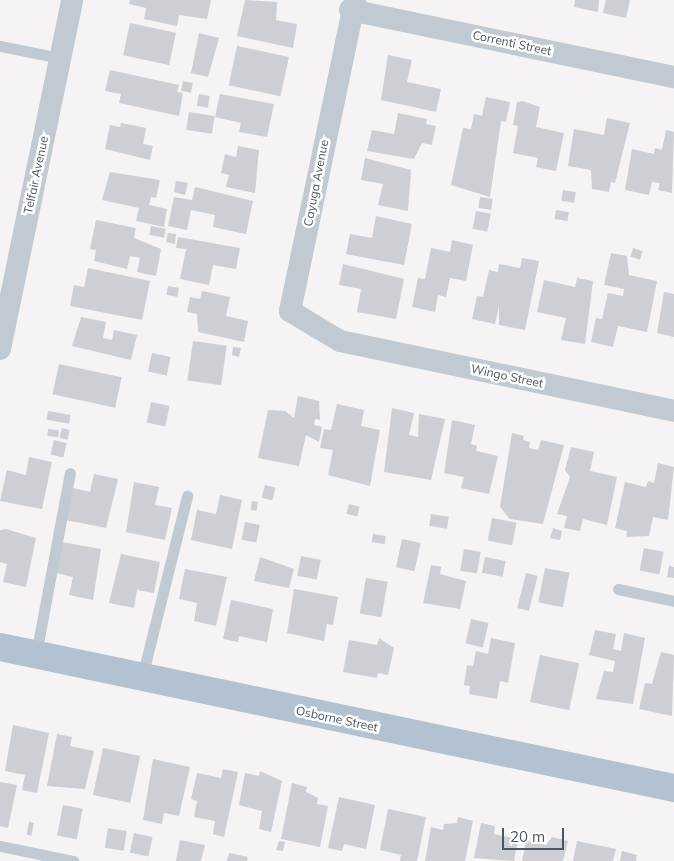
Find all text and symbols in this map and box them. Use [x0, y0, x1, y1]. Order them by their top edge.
street label: Correnti Street [471, 28, 553, 58]
street label: Telfair Avenue [21, 135, 51, 215]
street label: Cayuga Avenue [301, 139, 331, 227]
street label: Wingo Street [469, 361, 545, 391]
street label: Osborne Street [295, 703, 379, 735]
scale bar [504, 818, 566, 850]
text: 20 m [510, 827, 545, 846]

